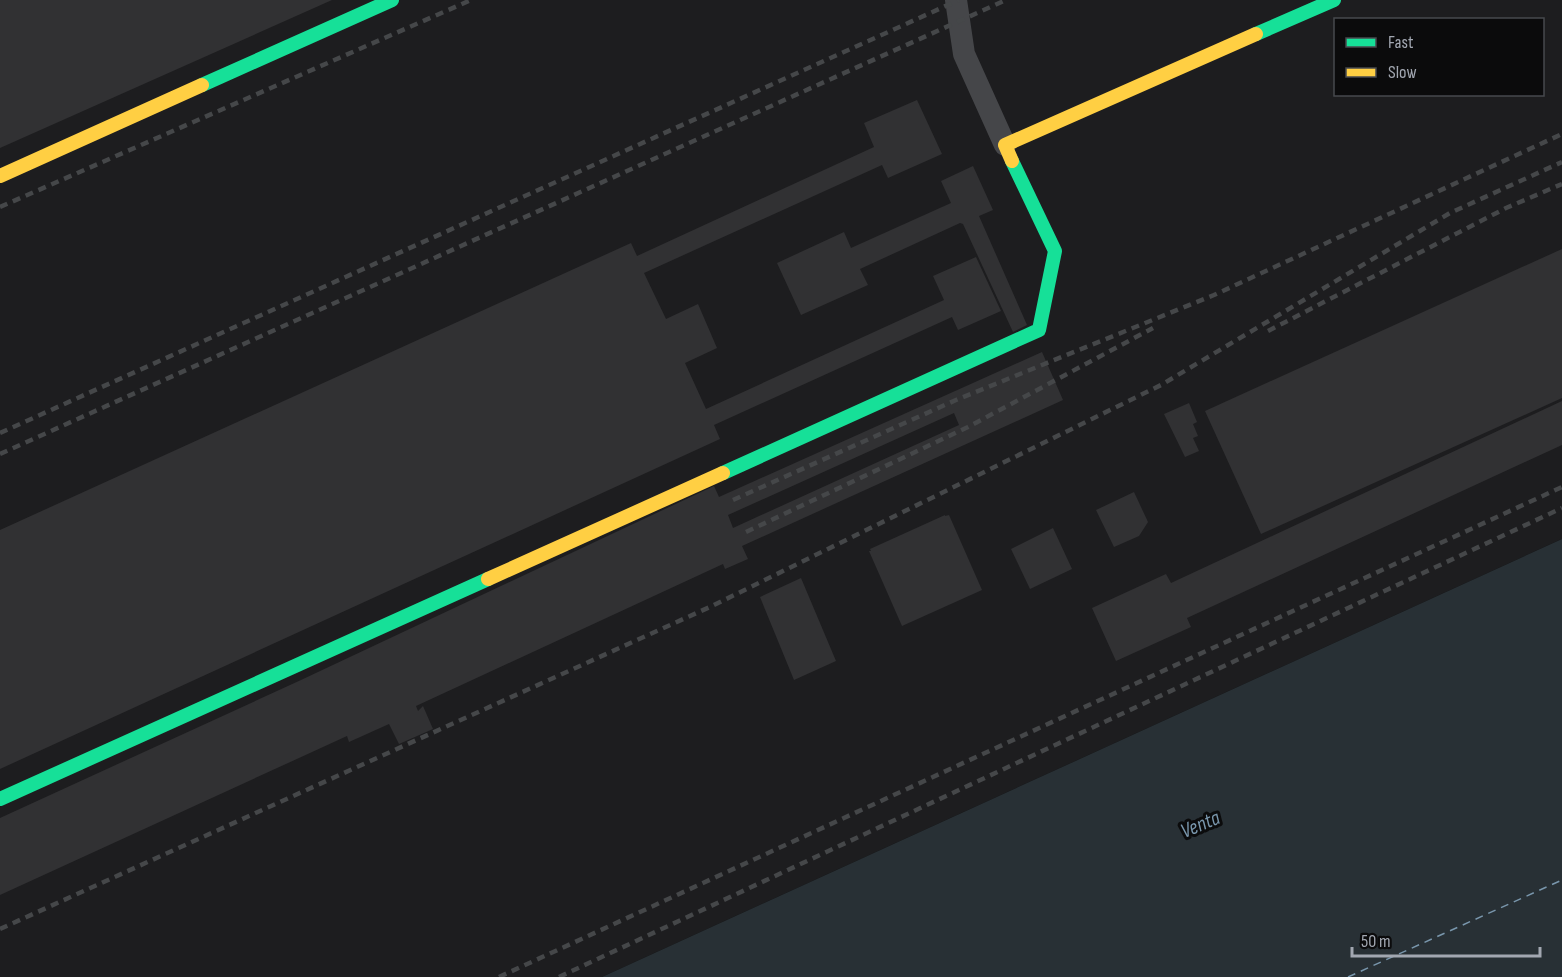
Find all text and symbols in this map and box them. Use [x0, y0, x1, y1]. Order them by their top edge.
legend [1334, 18, 1544, 96]
text: Fast [1388, 32, 1414, 53]
text: Slow [1388, 62, 1417, 83]
water label: Venta [1177, 805, 1224, 844]
scale bar [1352, 920, 1540, 958]
text: 50 m [1361, 931, 1391, 952]

